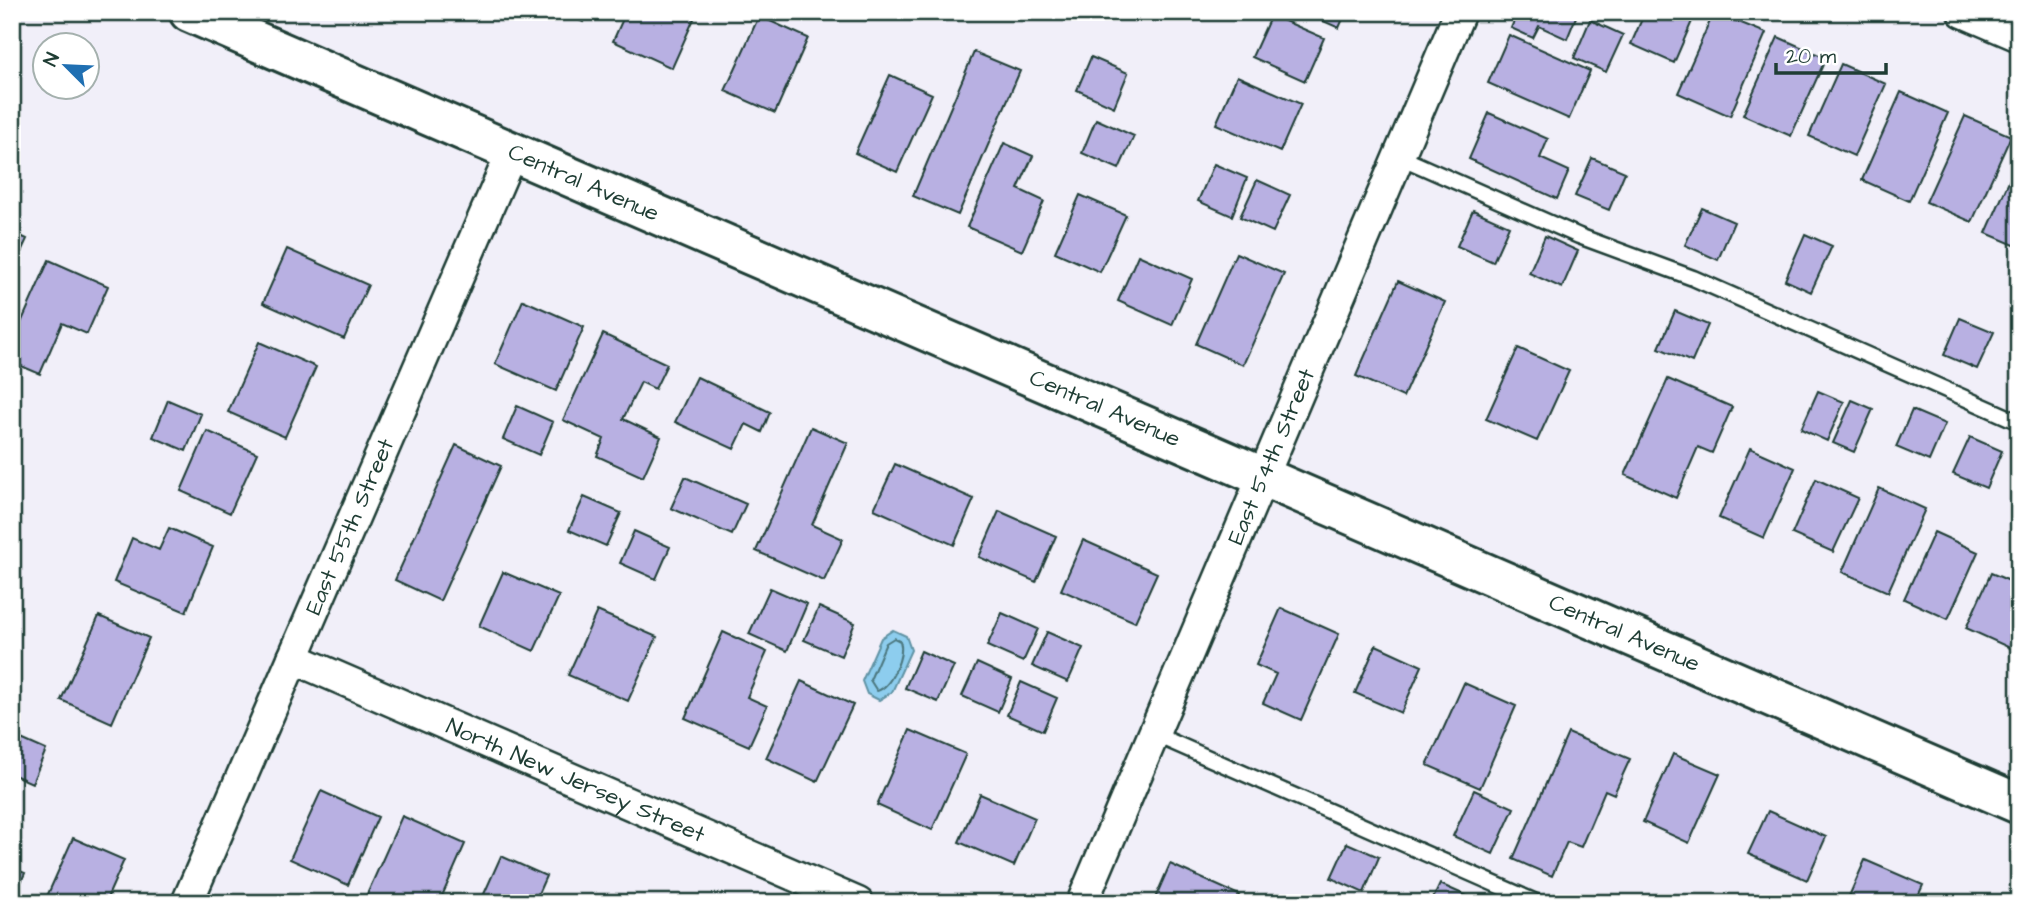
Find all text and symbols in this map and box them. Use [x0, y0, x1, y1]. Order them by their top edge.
north arrow [32, 32, 102, 102]
scale bar [1776, 32, 1886, 76]
text: 20 m [1786, 42, 1837, 71]
text: N [37, 49, 67, 71]
street label: Central Avenue [503, 136, 664, 230]
street label: Central Avenue [1024, 362, 1185, 455]
street label: East 54th Street [1220, 363, 1323, 549]
street label: East 55th Street [298, 433, 402, 620]
street label: Central Avenue [1544, 586, 1705, 680]
street label: North New Jersey Street [441, 710, 711, 851]

